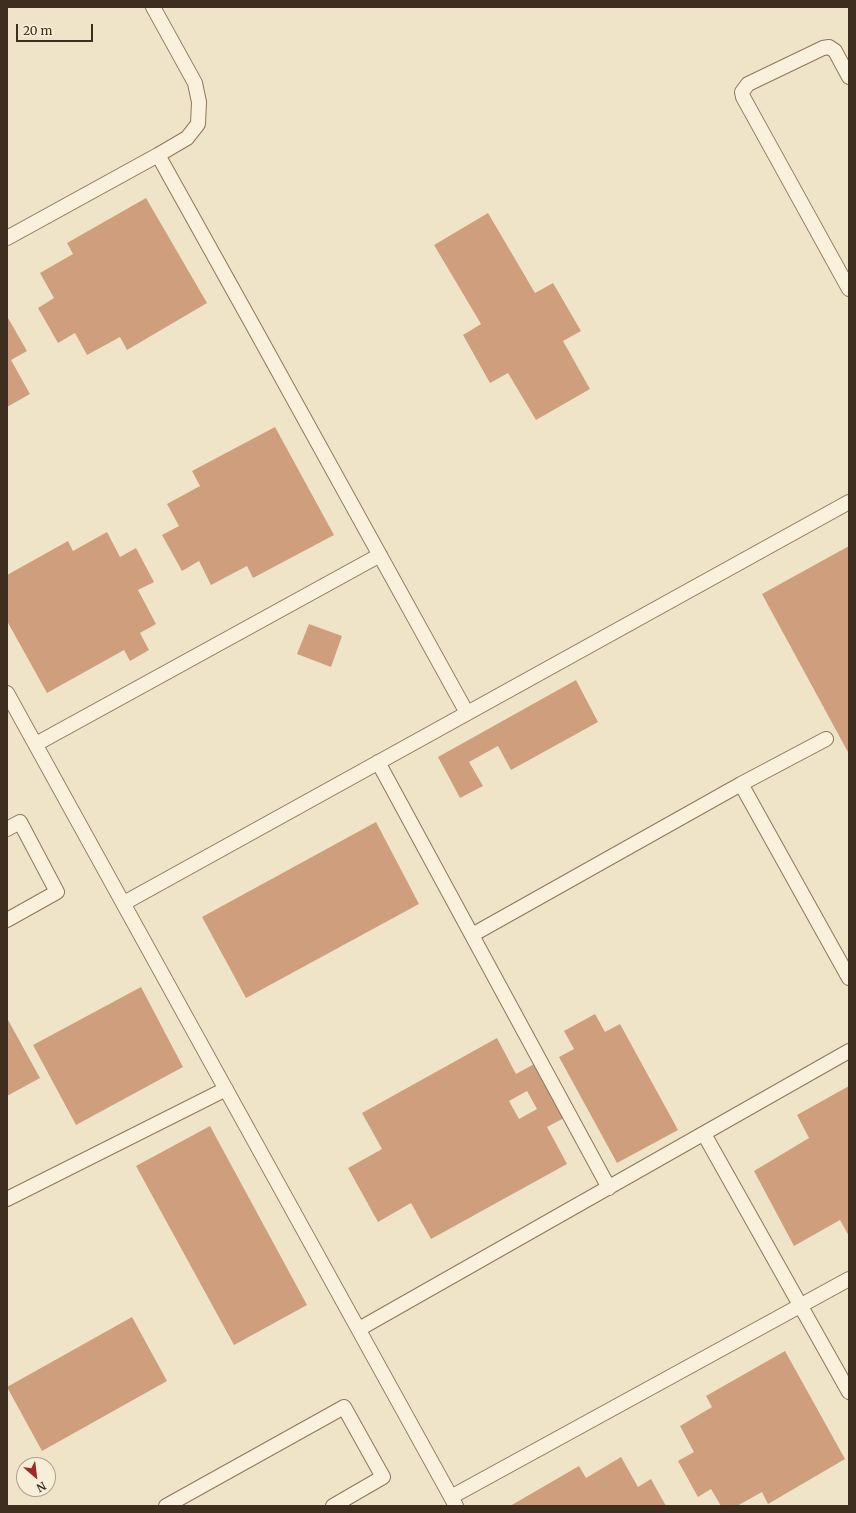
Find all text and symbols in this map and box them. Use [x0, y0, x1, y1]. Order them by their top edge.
scale bar [18, 16, 95, 42]
text: 20 m [23, 23, 52, 38]
north arrow [16, 1457, 56, 1497]
text: N [34, 1478, 48, 1495]

